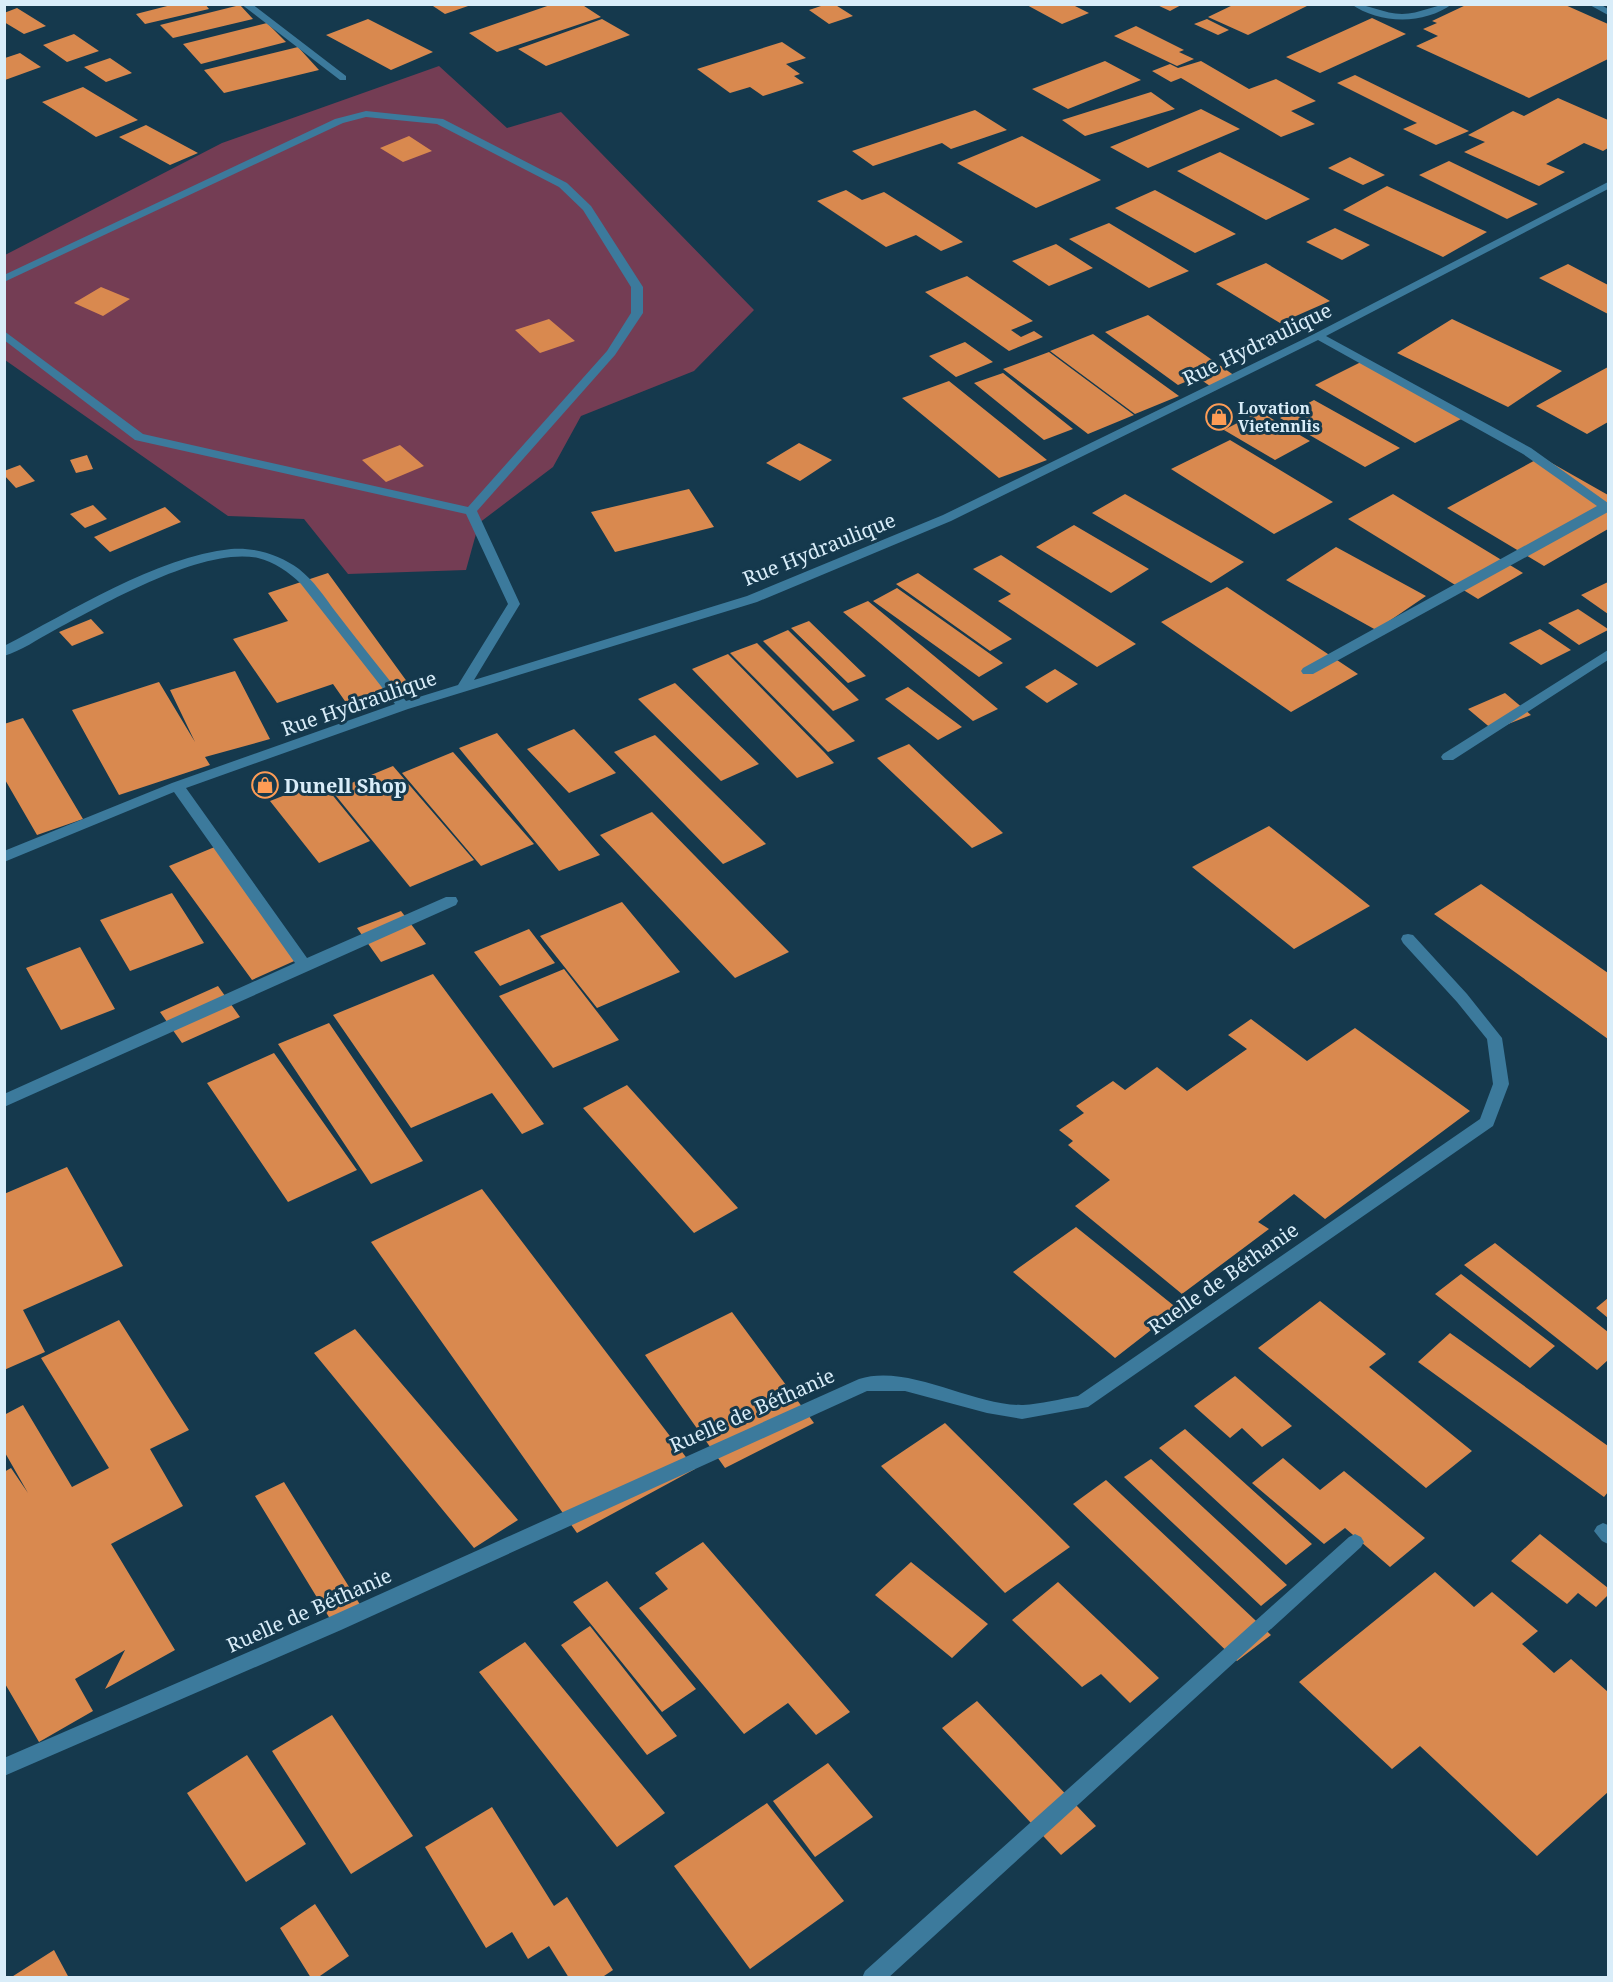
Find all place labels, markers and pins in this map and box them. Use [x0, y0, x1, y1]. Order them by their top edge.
place label: Lovation Vietennlis [1238, 397, 1320, 437]
shop icon: Lovation Vietennlis [1204, 402, 1234, 432]
shop icon: Dunell Shop [250, 770, 280, 800]
place label: Dunell Shop [284, 772, 407, 799]

